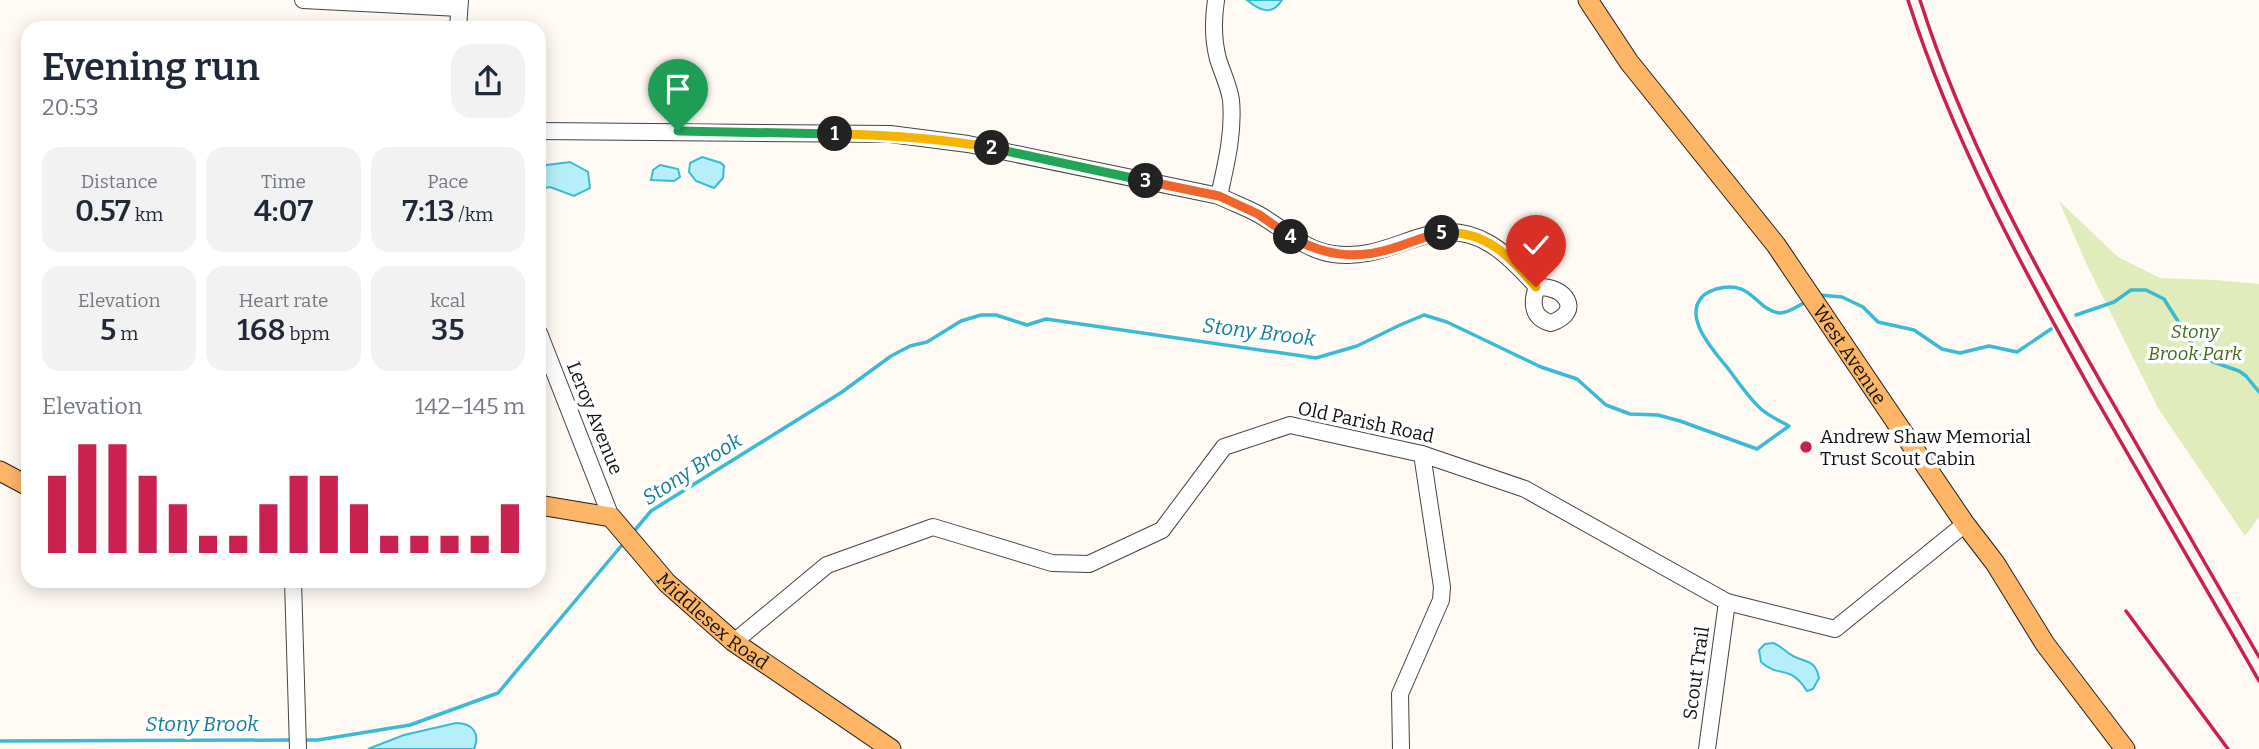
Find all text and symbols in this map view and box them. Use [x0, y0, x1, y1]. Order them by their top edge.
text: Evening run [42, 44, 260, 90]
button: share [451, 44, 525, 118]
pin [648, 59, 708, 131]
icon: arrive [659, 70, 697, 108]
text: 20:53 [42, 93, 99, 121]
pin: 1 [818, 116, 852, 152]
text: 1 [830, 122, 839, 145]
pin: 2 [974, 130, 1010, 166]
text: 2 [986, 136, 997, 159]
pin: 3 [1128, 164, 1164, 198]
text: 3 [1140, 169, 1151, 192]
text: Distance [81, 170, 158, 193]
text: Time [261, 170, 306, 193]
text: Pace [427, 170, 468, 193]
text: 0.57 [75, 193, 131, 229]
text: 4:07 [254, 193, 313, 229]
text: 7:13 [402, 193, 455, 229]
text: km [131, 203, 163, 226]
text: /km [455, 203, 493, 226]
pin [1506, 215, 1566, 287]
pin: 5 [1424, 216, 1460, 250]
pin: 4 [1274, 219, 1308, 254]
text: 5 [1436, 221, 1447, 244]
text: 4 [1285, 225, 1296, 248]
icon: check [1517, 226, 1555, 264]
text: Elevation [78, 289, 161, 312]
text: Heart rate [239, 289, 328, 312]
text: kcal [430, 289, 466, 312]
street label: West Avenue [1808, 300, 1892, 408]
text: 5 [100, 312, 116, 348]
text: 168 [237, 312, 286, 348]
text: 35 [431, 312, 465, 348]
water label: Stony Brook [1201, 312, 1318, 352]
park label: Stony Brook Park [2148, 320, 2243, 365]
text: m [116, 322, 138, 345]
text: bpm [286, 322, 330, 345]
street label: Leroy Avenue [562, 358, 628, 478]
text: Elevation [42, 392, 142, 420]
text: 142–145 m [415, 392, 525, 420]
street label: Old Parish Road [1296, 396, 1436, 448]
place label: Andrew Shaw Memorial Trust Scout Cabin [1820, 425, 2031, 470]
water label: Stony Brook [637, 427, 747, 511]
marker: Andrew Shaw Memorial Trust Scout Cabin [1798, 439, 1814, 455]
street label: Middlesex Road [652, 568, 773, 674]
street label: Scout Trail [1678, 625, 1714, 721]
water label: Stony Brook [145, 711, 259, 737]

